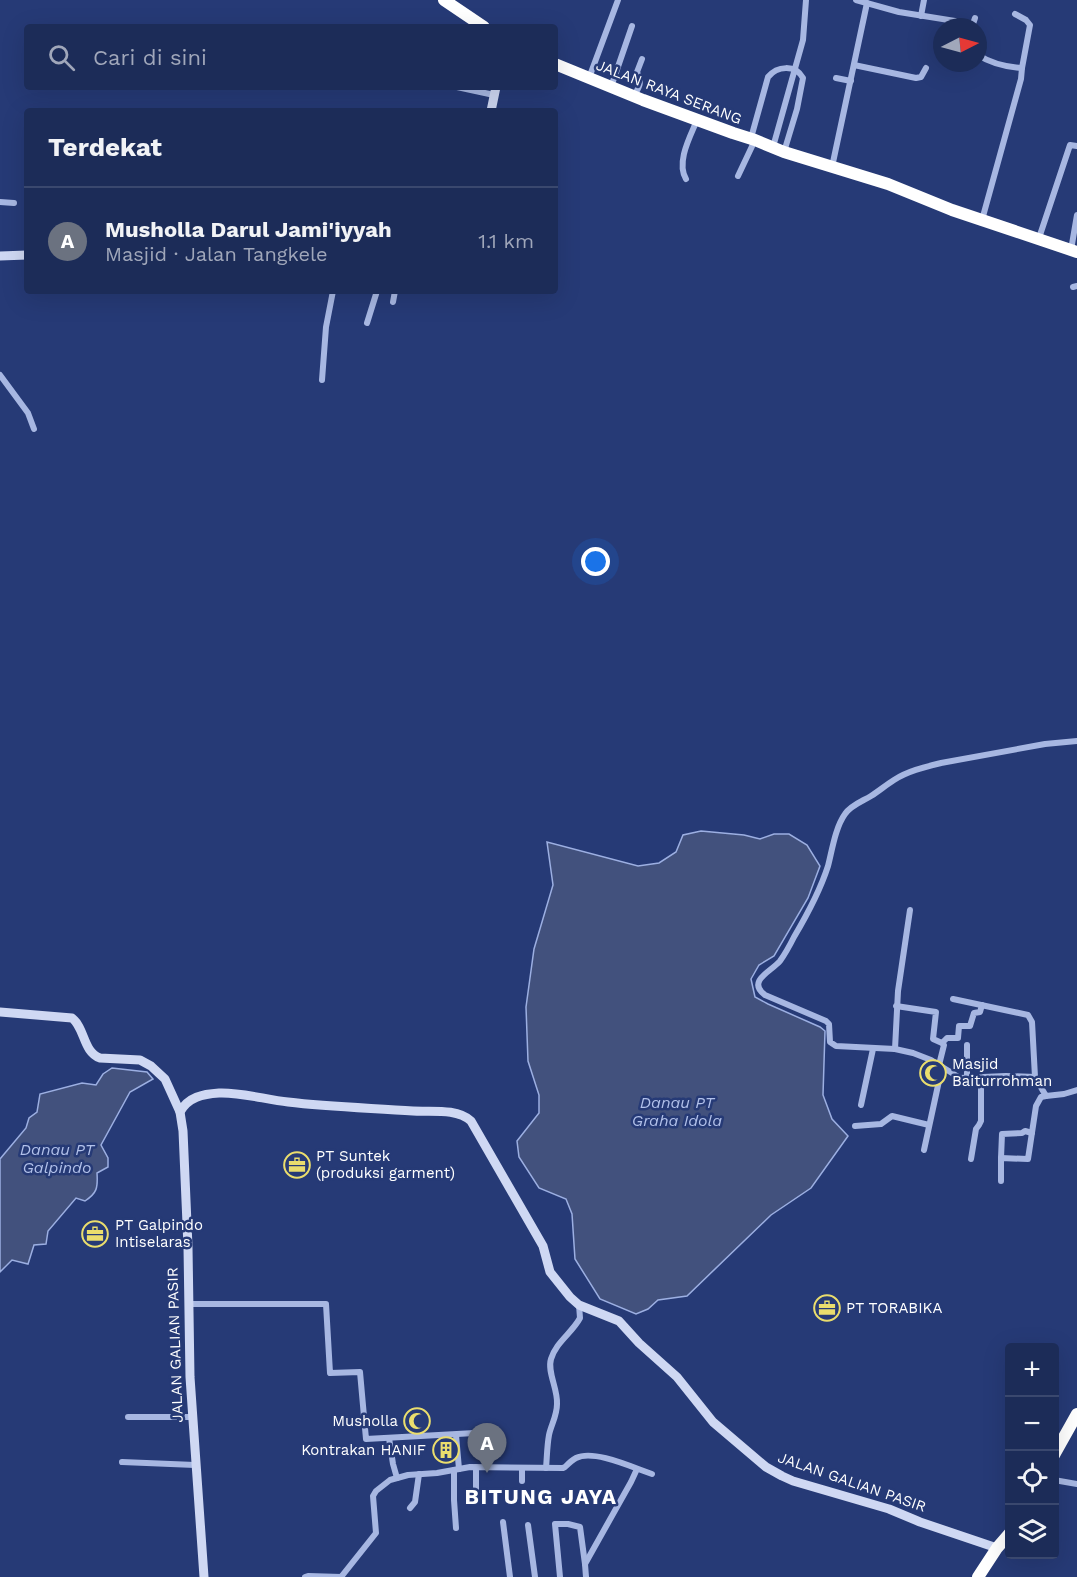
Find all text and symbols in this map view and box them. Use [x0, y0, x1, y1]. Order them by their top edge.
north arrow [933, 18, 987, 72]
search box [24, 24, 558, 90]
icon: search [45, 41, 78, 74]
text: Cari di sini [93, 45, 207, 70]
street label: JALAN RAYA SERANG [593, 56, 745, 128]
text: Terdekat [48, 132, 162, 162]
text: Musholla Darul Jami'iyyah [105, 217, 392, 242]
text: A [61, 229, 74, 253]
text: 1.1 km [478, 229, 534, 253]
text: Masjid · Jalan Tangkele [105, 242, 328, 266]
your location [581, 547, 610, 576]
place label: Masjid Baiturrohman [952, 1055, 1052, 1090]
mosque icon: Masjid Baiturrohman [918, 1058, 948, 1088]
water label: Danau PT Graha Idola [632, 1093, 722, 1130]
water label: Danau PT Galpindo [20, 1140, 96, 1177]
place label: PT Suntek (produksi garment) [316, 1147, 455, 1182]
office icon: PT Suntek (produksi garment) [282, 1150, 312, 1180]
place label: PT Galpindo Intiselaras [115, 1216, 203, 1251]
office icon: PT Galpindo Intiselaras [80, 1219, 110, 1249]
street label: JALAN GALIAN PASIR [163, 1267, 187, 1423]
office icon: PT TORABIKA [812, 1293, 842, 1323]
place label: PT TORABIKA [846, 1299, 942, 1317]
map controls [1005, 1343, 1059, 1559]
button: + [1005, 1343, 1059, 1397]
button: − [1005, 1397, 1059, 1451]
mosque icon: Musholla [402, 1406, 432, 1436]
place label: Musholla [332, 1412, 399, 1430]
pin: A [468, 1424, 506, 1473]
building icon: Kontrakan HANIF [431, 1435, 461, 1465]
place label: Kontrakan HANIF [301, 1441, 426, 1459]
street label: JALAN GALIAN PASIR [776, 1448, 928, 1516]
button: locate [1005, 1451, 1059, 1505]
district label: BITUNG JAYA [465, 1484, 617, 1509]
button: layers [1005, 1505, 1059, 1559]

